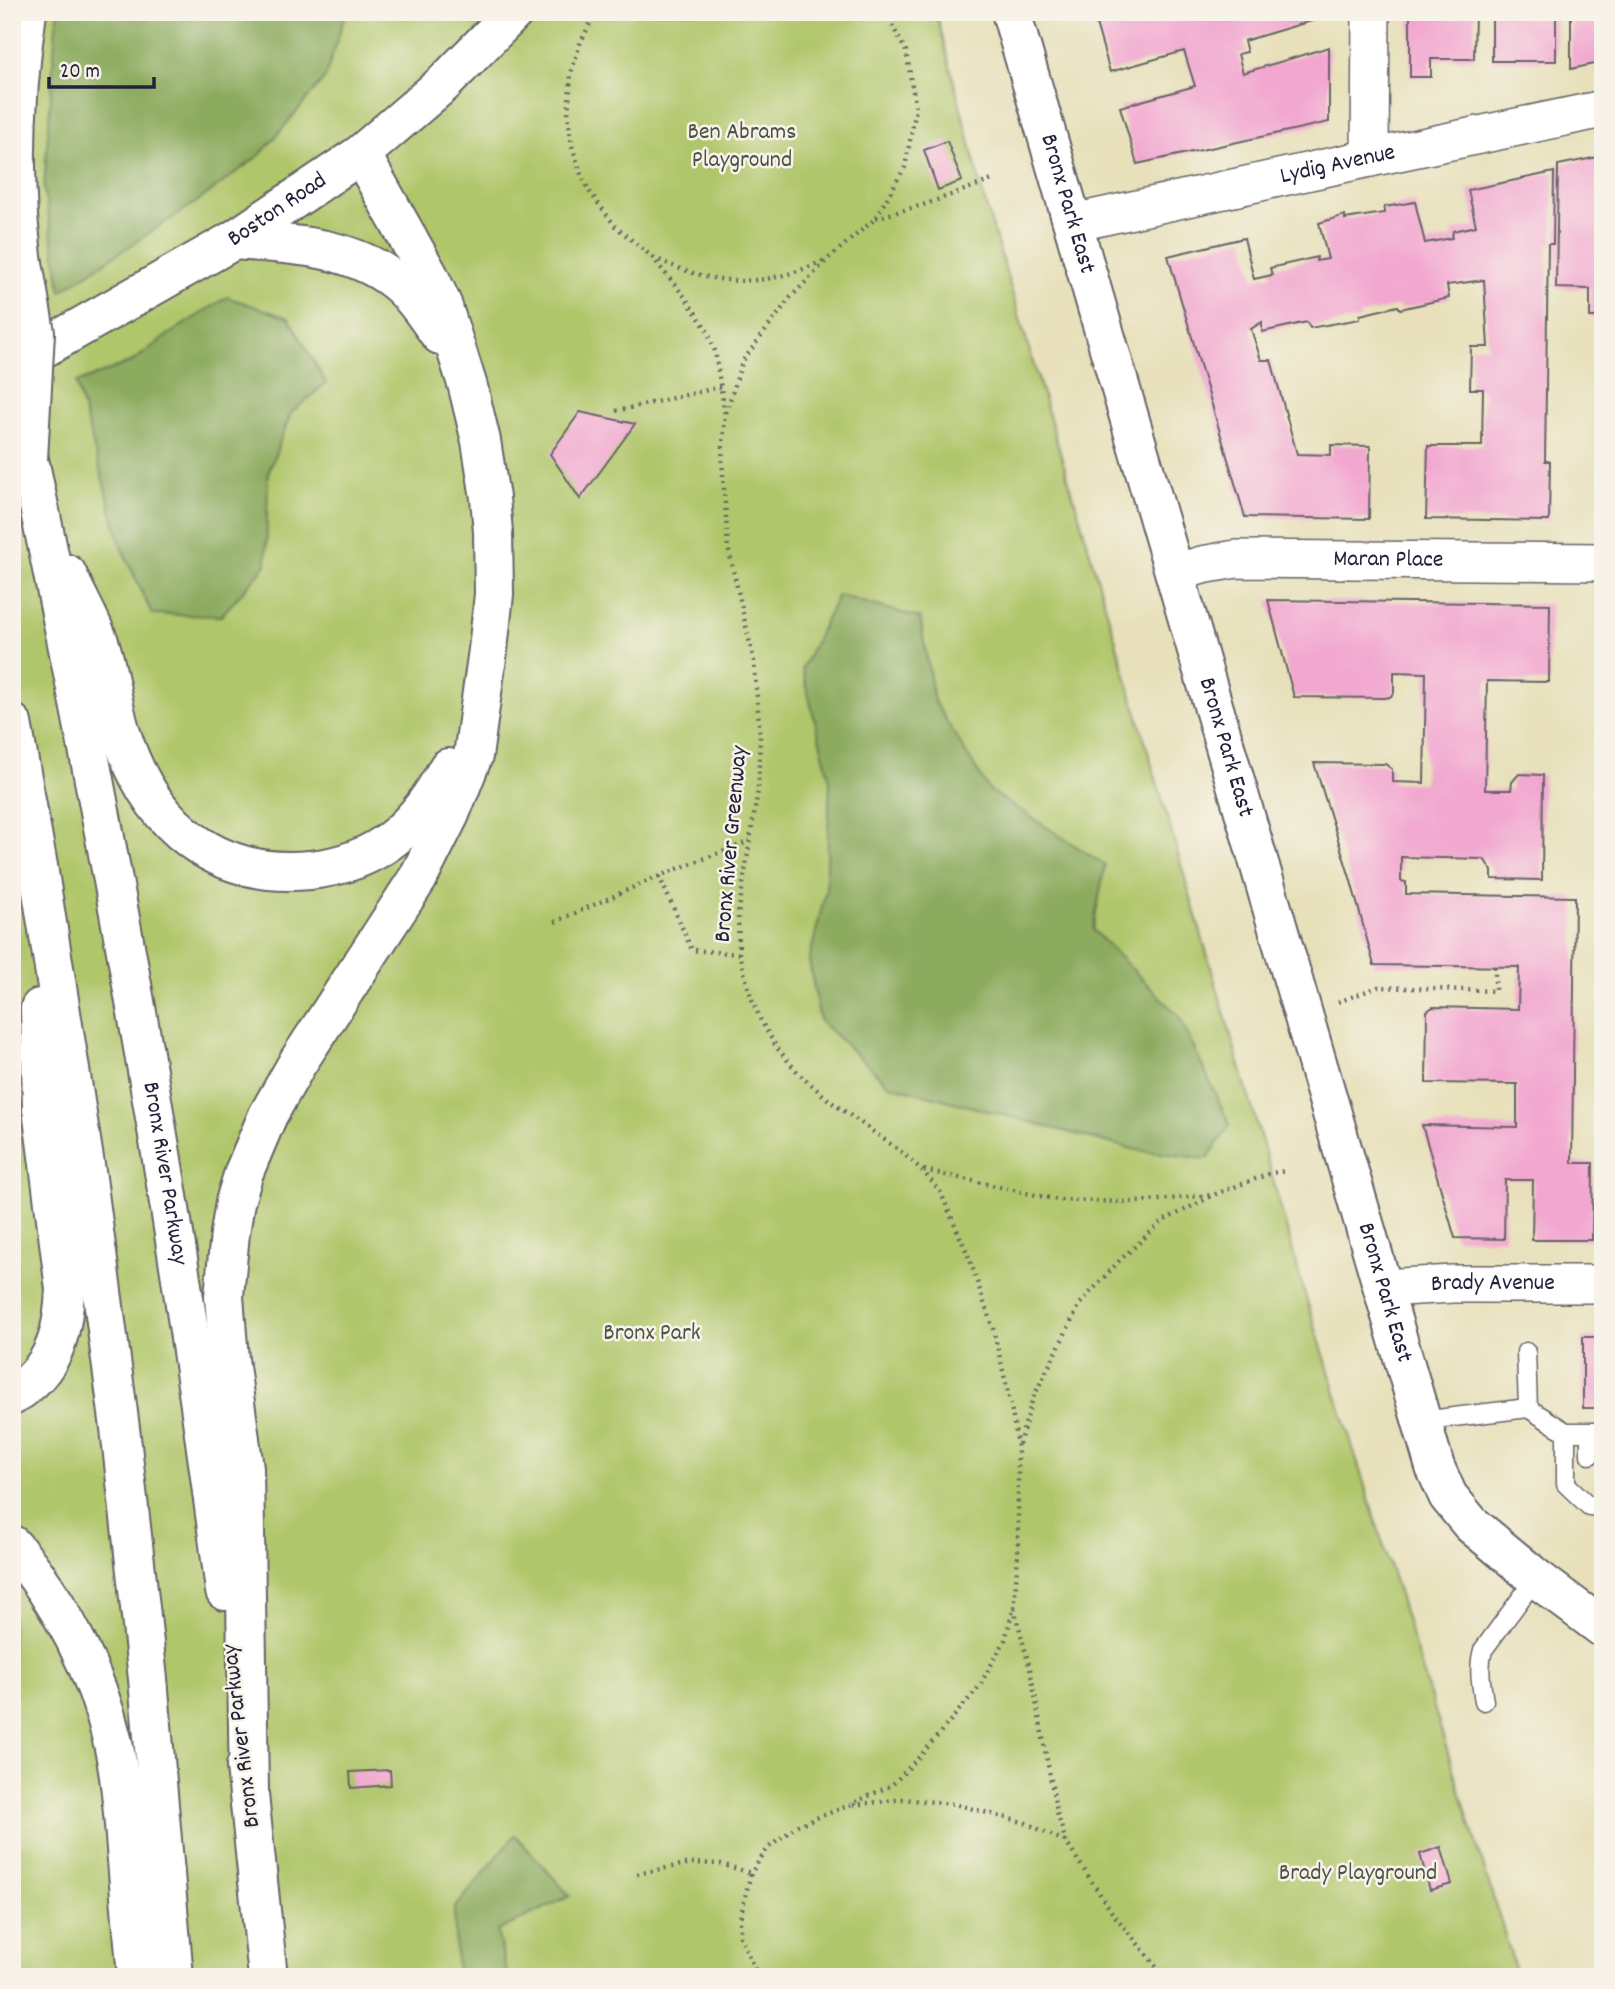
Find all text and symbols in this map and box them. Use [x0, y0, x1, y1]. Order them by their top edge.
scale bar [49, 46, 154, 90]
text: 20 m [60, 58, 100, 88]
park label: Ben Abrams Playground [688, 116, 796, 178]
street label: Bronx Park East [1030, 130, 1103, 278]
street label: Lydig Avenue [1277, 136, 1398, 194]
street label: Boston Road [221, 165, 334, 256]
street label: Maran Place [1333, 543, 1444, 578]
street label: Bronx Park East [1189, 674, 1262, 821]
street label: Bronx River Greenway [706, 743, 758, 944]
street label: Bronx River Parkway [132, 1079, 196, 1269]
street label: Bronx Park East [1348, 1219, 1421, 1367]
street label: Brady Avenue [1430, 1267, 1555, 1302]
park label: Bronx Park [603, 1317, 701, 1351]
street label: Bronx River Parkway [214, 1641, 270, 1830]
park label: Brady Playground [1279, 1857, 1437, 1891]

